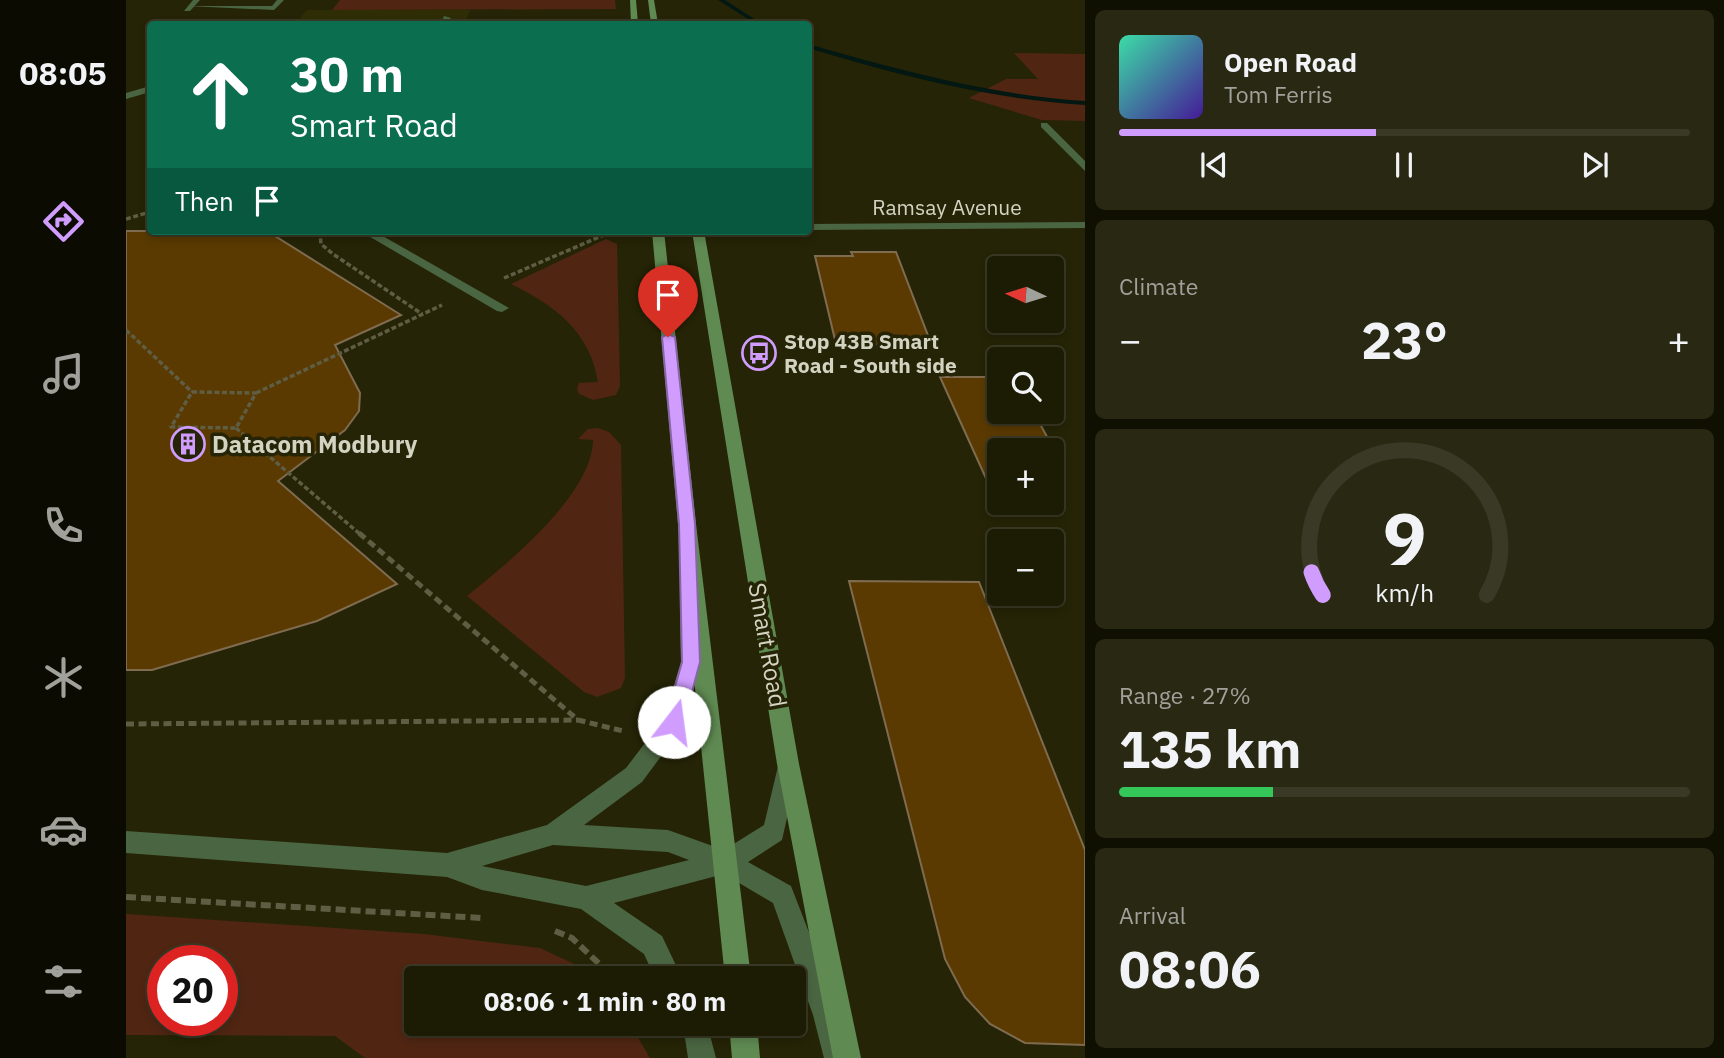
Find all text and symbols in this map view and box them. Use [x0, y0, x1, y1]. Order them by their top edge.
text: 30 m [290, 42, 404, 105]
text: Open Road [1224, 45, 1357, 79]
icon: ahead [175, 49, 266, 140]
text: 08:05 [19, 52, 107, 94]
text: Tom Ferris [1224, 79, 1333, 109]
text: Smart Road [290, 104, 458, 146]
icon: previous [1195, 146, 1233, 184]
icon: pause [1385, 146, 1423, 184]
icon: next [1576, 146, 1614, 184]
icon: arrive [248, 182, 286, 220]
text: Then [175, 184, 234, 218]
street label: Ramsay Avenue [872, 193, 1022, 221]
icon: directions [39, 197, 88, 246]
north arrow [987, 256, 1064, 332]
map controls [987, 256, 1064, 606]
pin [638, 265, 698, 337]
text: Climate [1119, 271, 1198, 301]
icon: arrive [649, 276, 687, 314]
text: 23° [1361, 306, 1448, 373]
text: − [1119, 315, 1142, 364]
text: + [1667, 315, 1690, 364]
place label: Stop 43B Smart Road - South side [784, 327, 957, 379]
bus stop icon: Stop 43B Smart Road - South side [740, 334, 778, 372]
button: search [987, 347, 1064, 424]
icon: music [39, 349, 88, 398]
building icon: Datacom Modbury [169, 425, 207, 463]
place label: Datacom Modbury [212, 428, 418, 460]
button: + [987, 438, 1064, 515]
text: 9 [1383, 490, 1426, 585]
icon: phone [39, 501, 88, 550]
button: − [987, 529, 1064, 606]
text: km/h [1375, 576, 1434, 609]
street label: Smart Road [741, 580, 795, 710]
icon: climate [39, 653, 88, 702]
text: Range · 27% [1119, 680, 1251, 710]
position arrow [637, 685, 711, 759]
text: 135 km [1119, 715, 1301, 782]
icon: car [39, 805, 88, 854]
text: Arrival [1119, 900, 1186, 930]
text: 08:06 [1119, 935, 1261, 1002]
speed limit sign: 20 [147, 945, 238, 1036]
icon: filters [39, 957, 88, 1006]
text: 08:06 · 1 min · 80 m [484, 984, 726, 1018]

